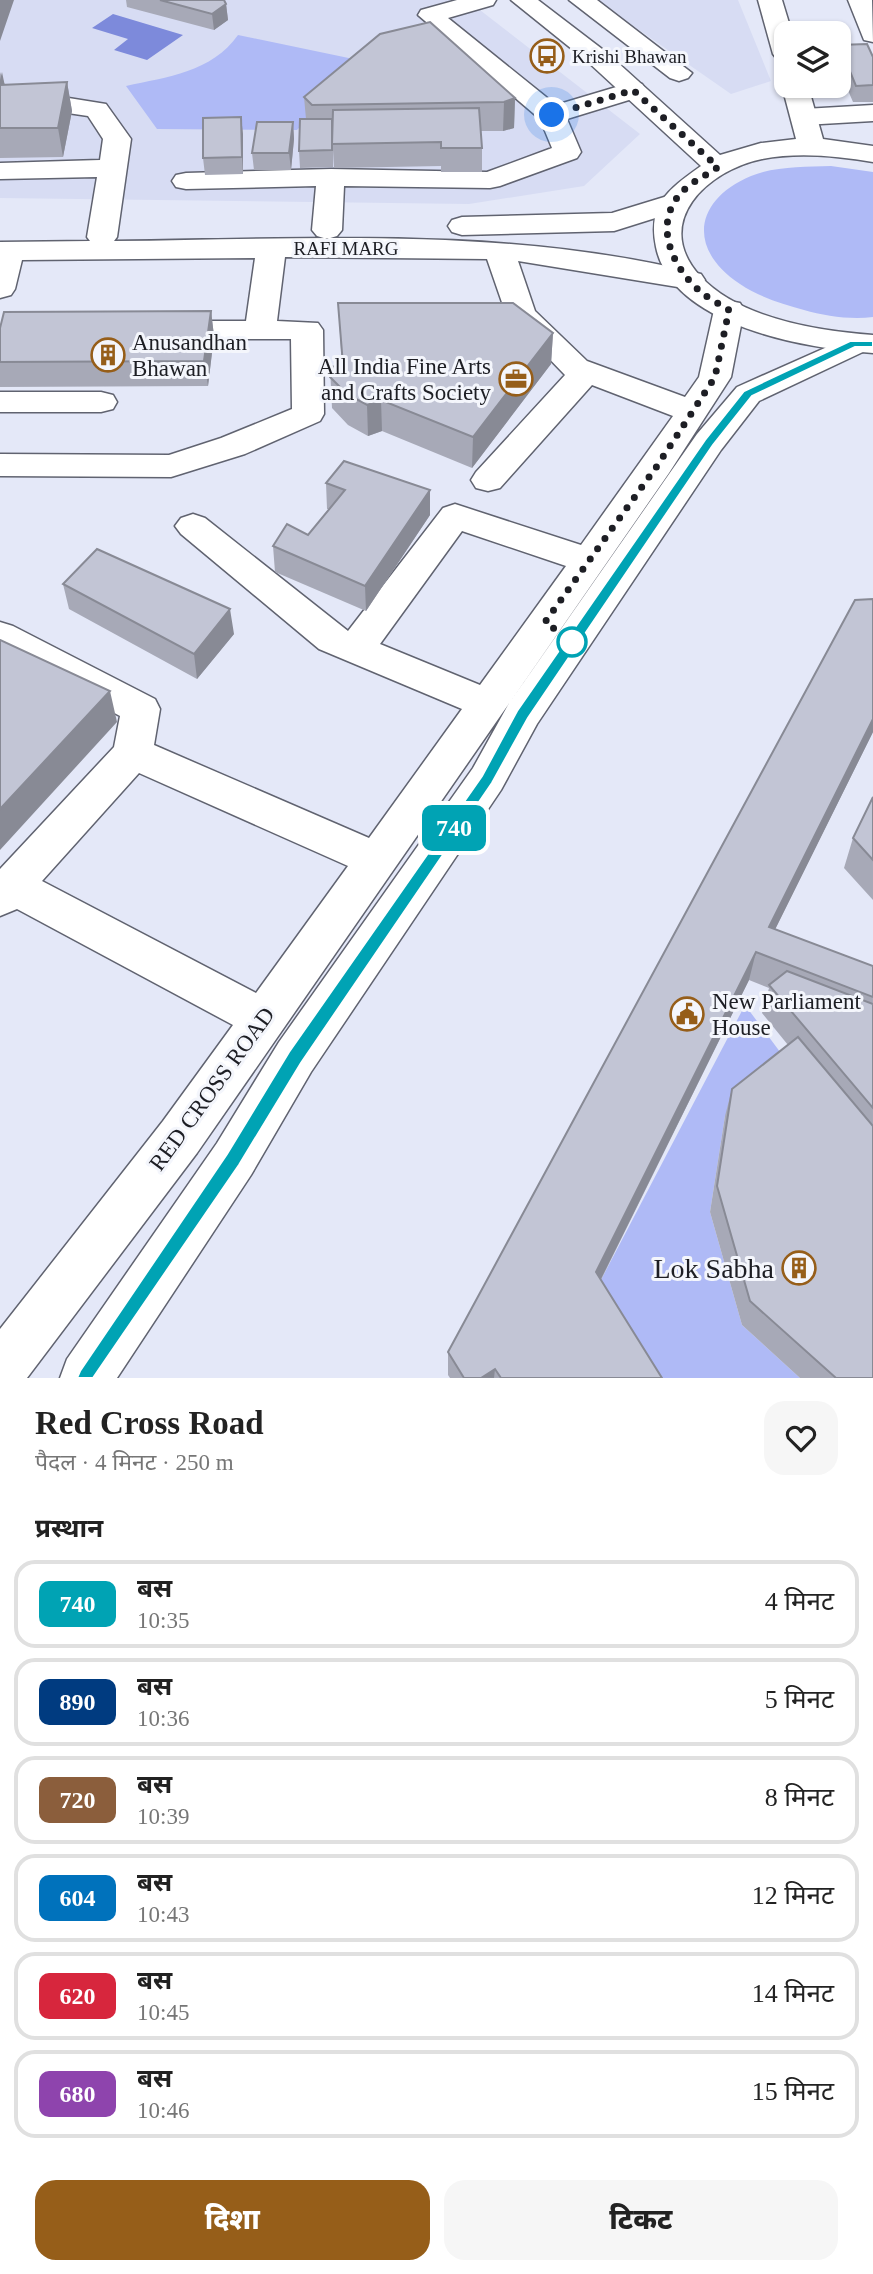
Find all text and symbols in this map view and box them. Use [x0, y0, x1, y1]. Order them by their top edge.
map controls [774, 21, 851, 98]
button: layers [774, 21, 851, 98]
bus stop icon: Krishi Bhawan [528, 37, 566, 75]
place label: Krishi Bhawan [572, 46, 687, 67]
your location [534, 97, 569, 132]
street label: RAFI MARG [293, 238, 399, 259]
place label: Anusandhan Bhawan [132, 330, 247, 381]
building icon: Anusandhan Bhawan [89, 336, 127, 374]
place label: All India Fine Arts and Crafts Society [318, 354, 491, 405]
office icon: All India Fine Arts and Crafts Society [497, 360, 535, 398]
unlabelled marker [557, 627, 587, 657]
line badge: 740 [414, 805, 494, 851]
text: 740 [436, 815, 472, 841]
place label: New Parliament House [712, 989, 861, 1040]
public building icon: New Parliament House [668, 995, 706, 1033]
street label: RED CROSS ROAD [144, 1003, 280, 1175]
building icon: Lok Sabha [780, 1249, 818, 1287]
place label: Lok Sabha [653, 1253, 775, 1284]
button: heart [764, 1401, 838, 1475]
text: Red Cross Road [35, 1405, 264, 1441]
text: पैदल · 4 मिनट · 250 m [35, 1450, 234, 1475]
text: प्रस्थान [35, 1514, 103, 1543]
text: बस [137, 1574, 172, 1603]
text: 4 मिनट [765, 1587, 834, 1616]
text: 740 [60, 1591, 96, 1617]
text: 10:35 [137, 1608, 189, 1633]
text: बस [137, 1672, 172, 1701]
text: 5 मिनट [765, 1685, 834, 1714]
text: 890 [60, 1689, 96, 1715]
text: 10:36 [137, 1706, 189, 1731]
text: बस [137, 1770, 172, 1799]
text: 8 मिनट [765, 1783, 834, 1812]
text: 720 [60, 1787, 96, 1813]
text: 10:39 [137, 1804, 189, 1829]
text: बस [137, 1868, 172, 1897]
text: 12 मिनट [752, 1881, 834, 1910]
text: 604 [60, 1885, 96, 1911]
text: 10:43 [137, 1902, 189, 1927]
text: बस [137, 1966, 172, 1995]
text: 14 मिनट [752, 1979, 834, 2008]
text: 620 [60, 1983, 96, 2009]
text: 10:45 [137, 2000, 189, 2025]
text: बस [137, 2064, 172, 2093]
text: 15 मिनट [752, 2077, 834, 2106]
text: 680 [60, 2081, 96, 2107]
text: 10:46 [137, 2098, 189, 2123]
button: दिशा [35, 2180, 430, 2260]
button: टिकट [444, 2180, 838, 2260]

